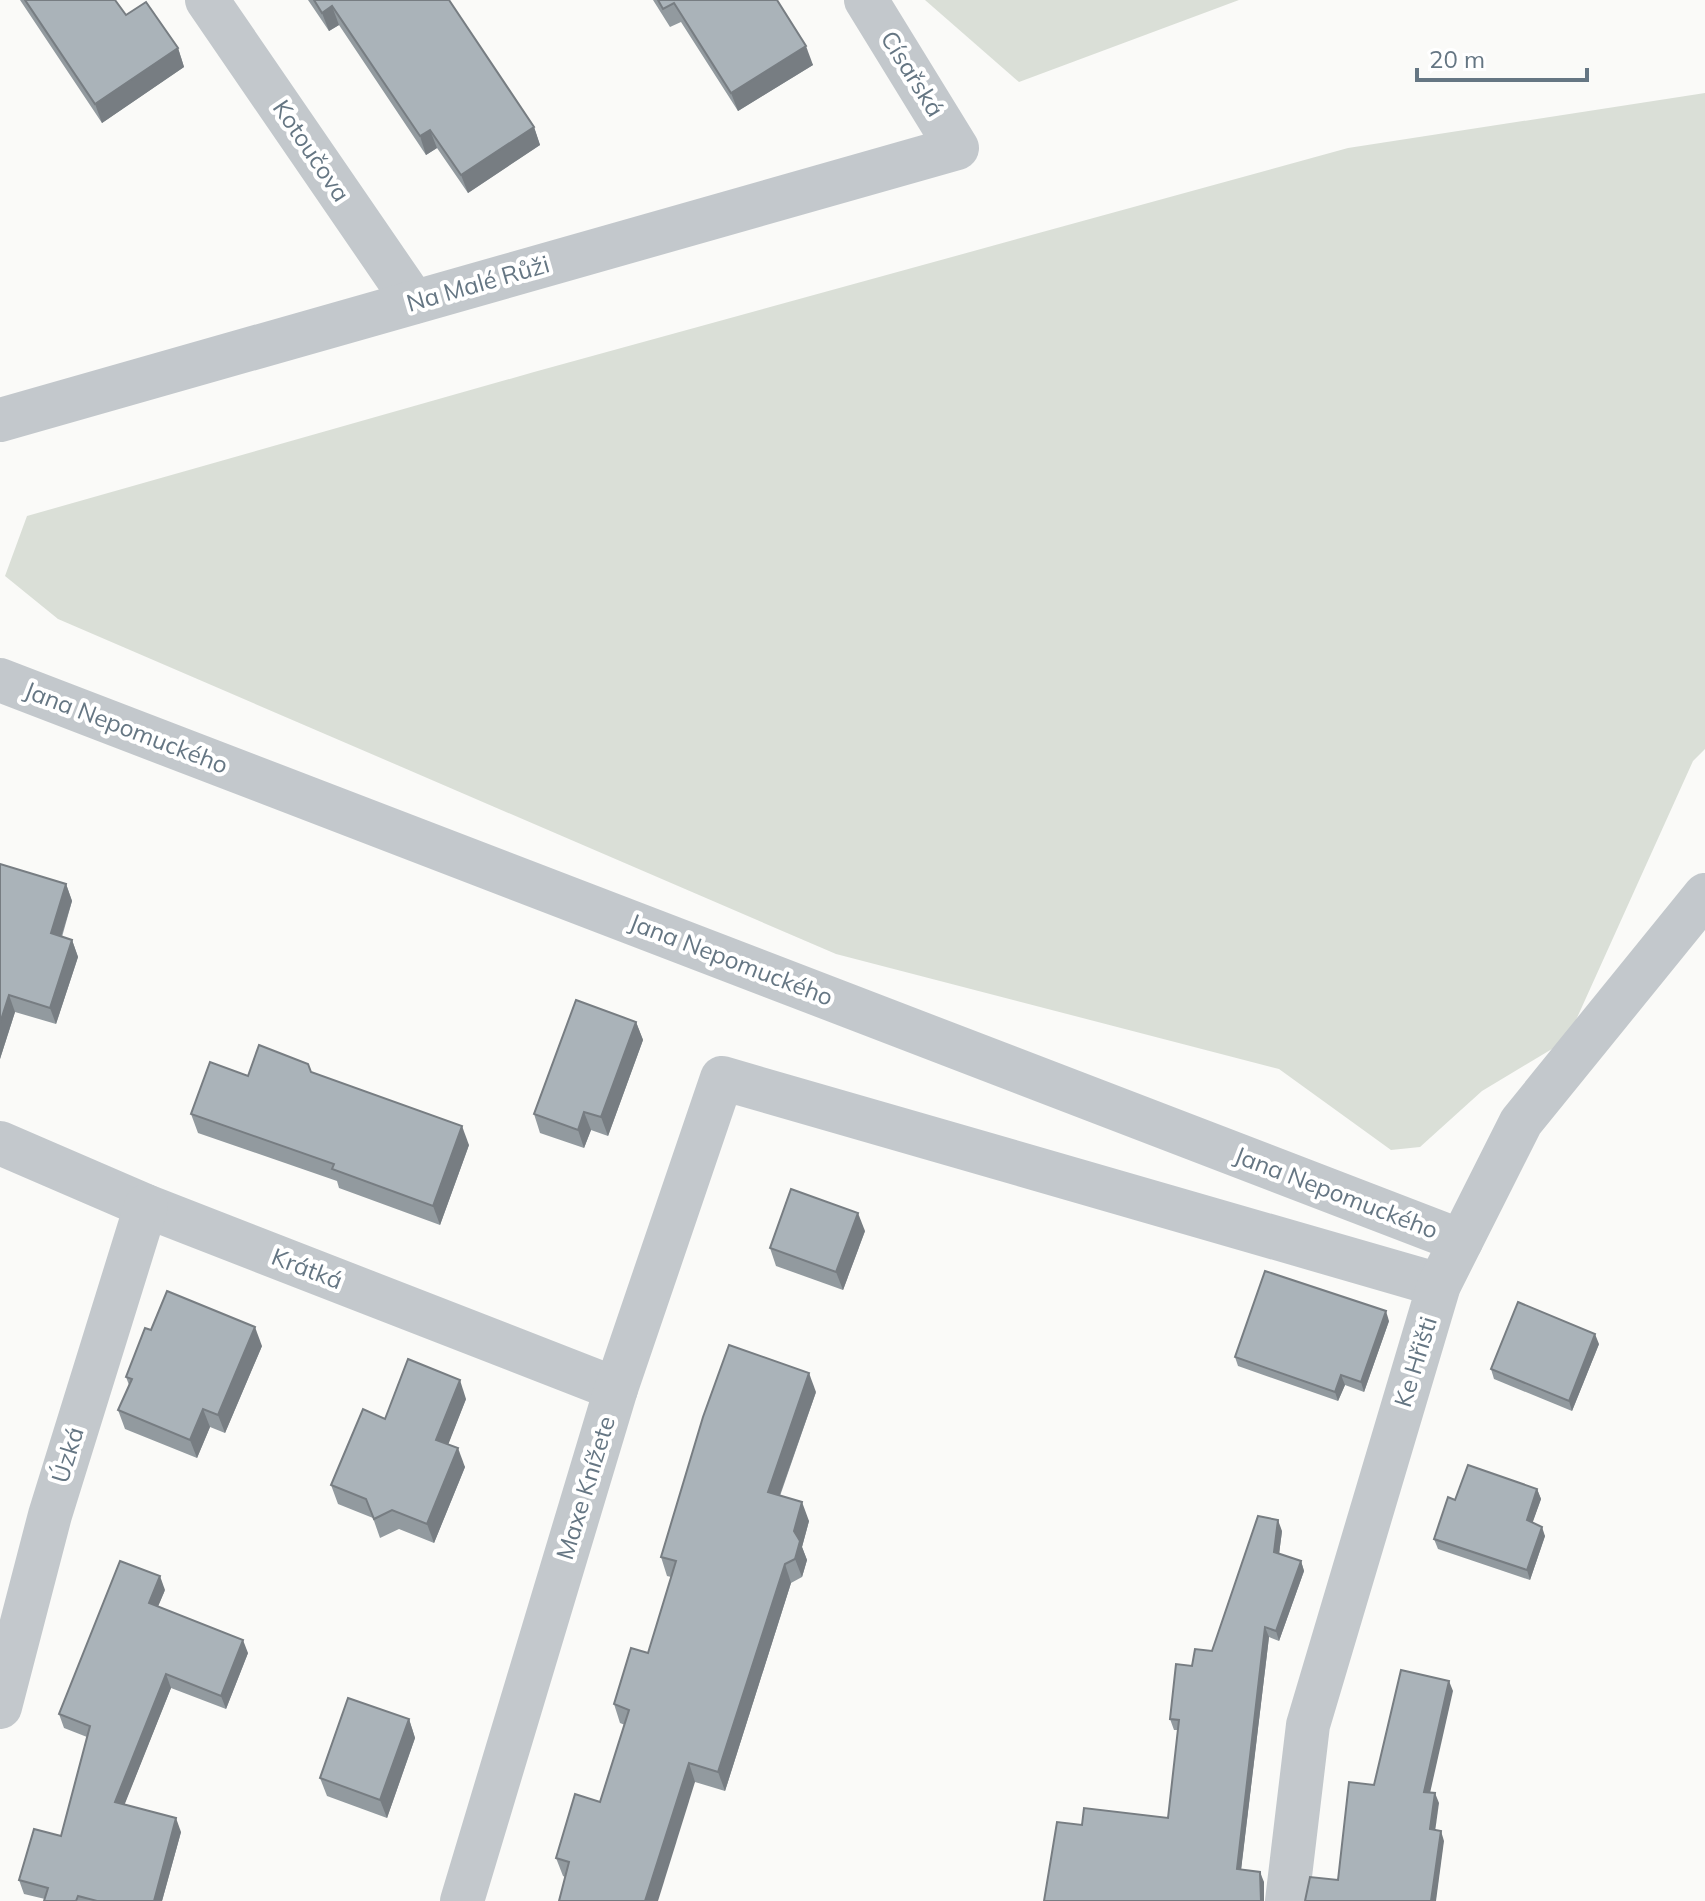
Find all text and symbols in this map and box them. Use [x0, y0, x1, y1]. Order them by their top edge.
street label: Císařská [875, 25, 951, 122]
scale bar [1417, 32, 1587, 82]
text: 20 m [1429, 44, 1485, 74]
street label: Kotoučova [267, 94, 357, 207]
street label: Na Malé Růži [403, 248, 553, 318]
street label: Jana Nepomuckého [20, 674, 232, 780]
street label: Jana Nepomuckého [625, 906, 837, 1012]
street label: Jana Nepomuckého [1230, 1139, 1442, 1245]
street label: Krátká [268, 1241, 347, 1295]
street label: Ke Hřišti [1387, 1313, 1443, 1411]
street label: Maxe Knížete [549, 1412, 621, 1563]
street label: Úzká [44, 1423, 90, 1486]

